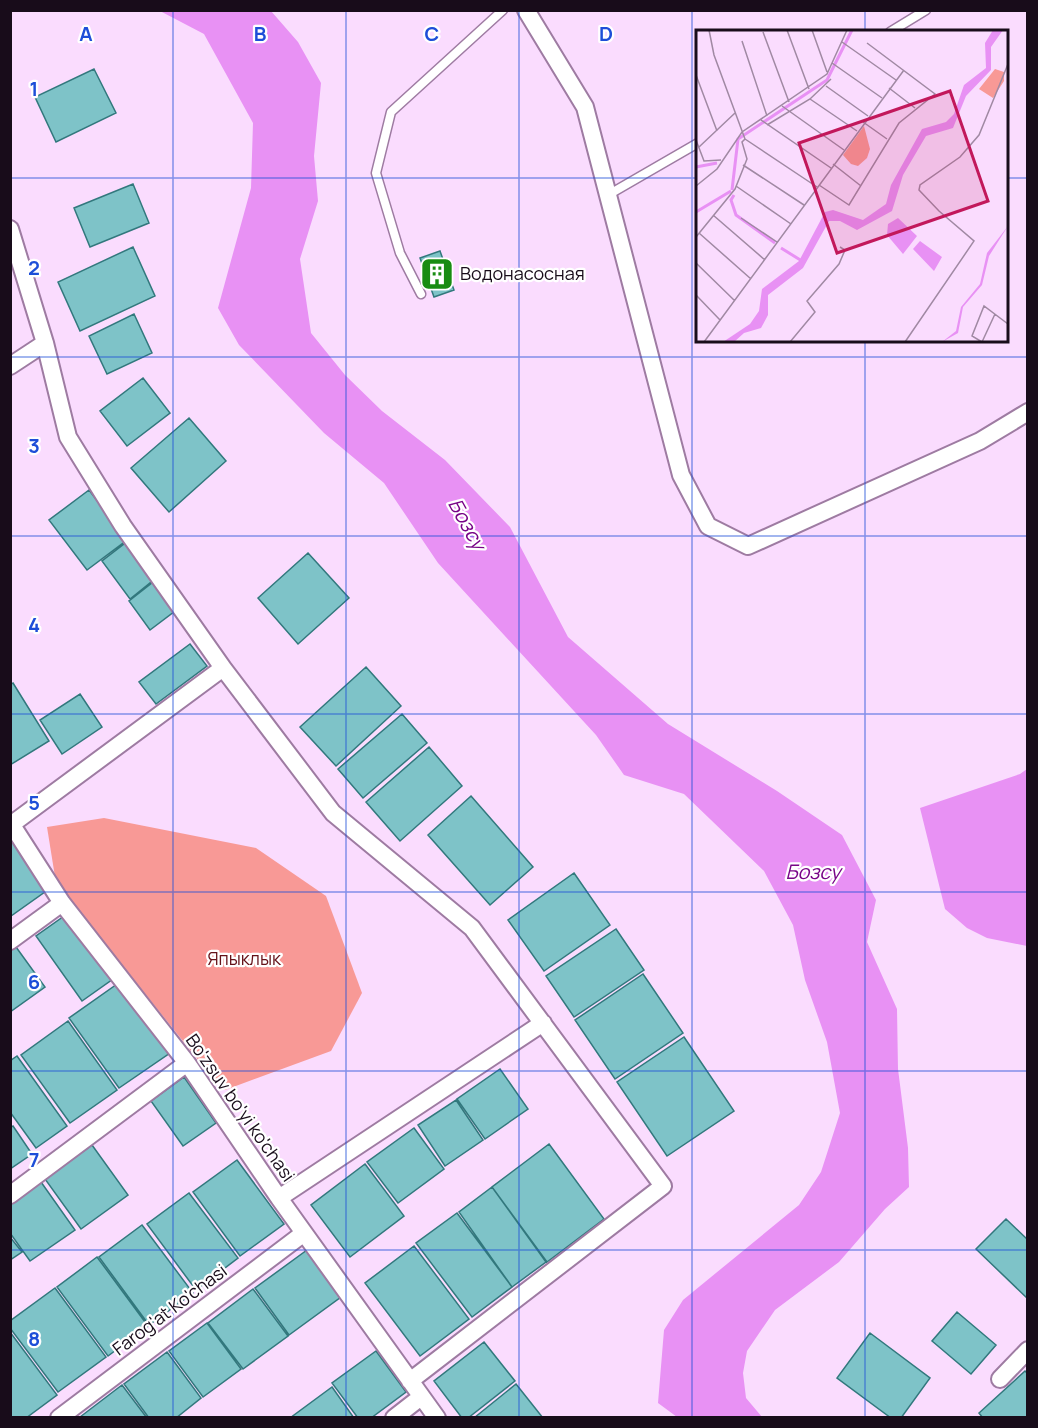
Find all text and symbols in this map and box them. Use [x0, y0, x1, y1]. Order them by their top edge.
text: A [79, 20, 93, 47]
text: B [254, 20, 267, 47]
text: C [425, 20, 439, 47]
text: D [599, 20, 613, 47]
inset map [696, 30, 1008, 342]
text: 1 [30, 75, 38, 102]
text: 2 [28, 254, 40, 281]
building icon: Водонасосная [419, 256, 455, 292]
place label: Водонасосная [460, 261, 585, 285]
text: 3 [28, 432, 40, 459]
water label: Бозсу [442, 493, 494, 557]
text: 4 [28, 611, 40, 638]
text: 5 [28, 789, 40, 816]
water label: Бозсу [785, 858, 843, 885]
park label: Япыклык [207, 946, 282, 970]
text: 6 [28, 968, 40, 995]
street label: Bo'zsuv bo'yi ko'chasi [181, 1029, 301, 1186]
text: 7 [29, 1146, 39, 1173]
street label: Farog'at Ko'chasi [107, 1258, 231, 1360]
text: 8 [28, 1325, 40, 1352]

